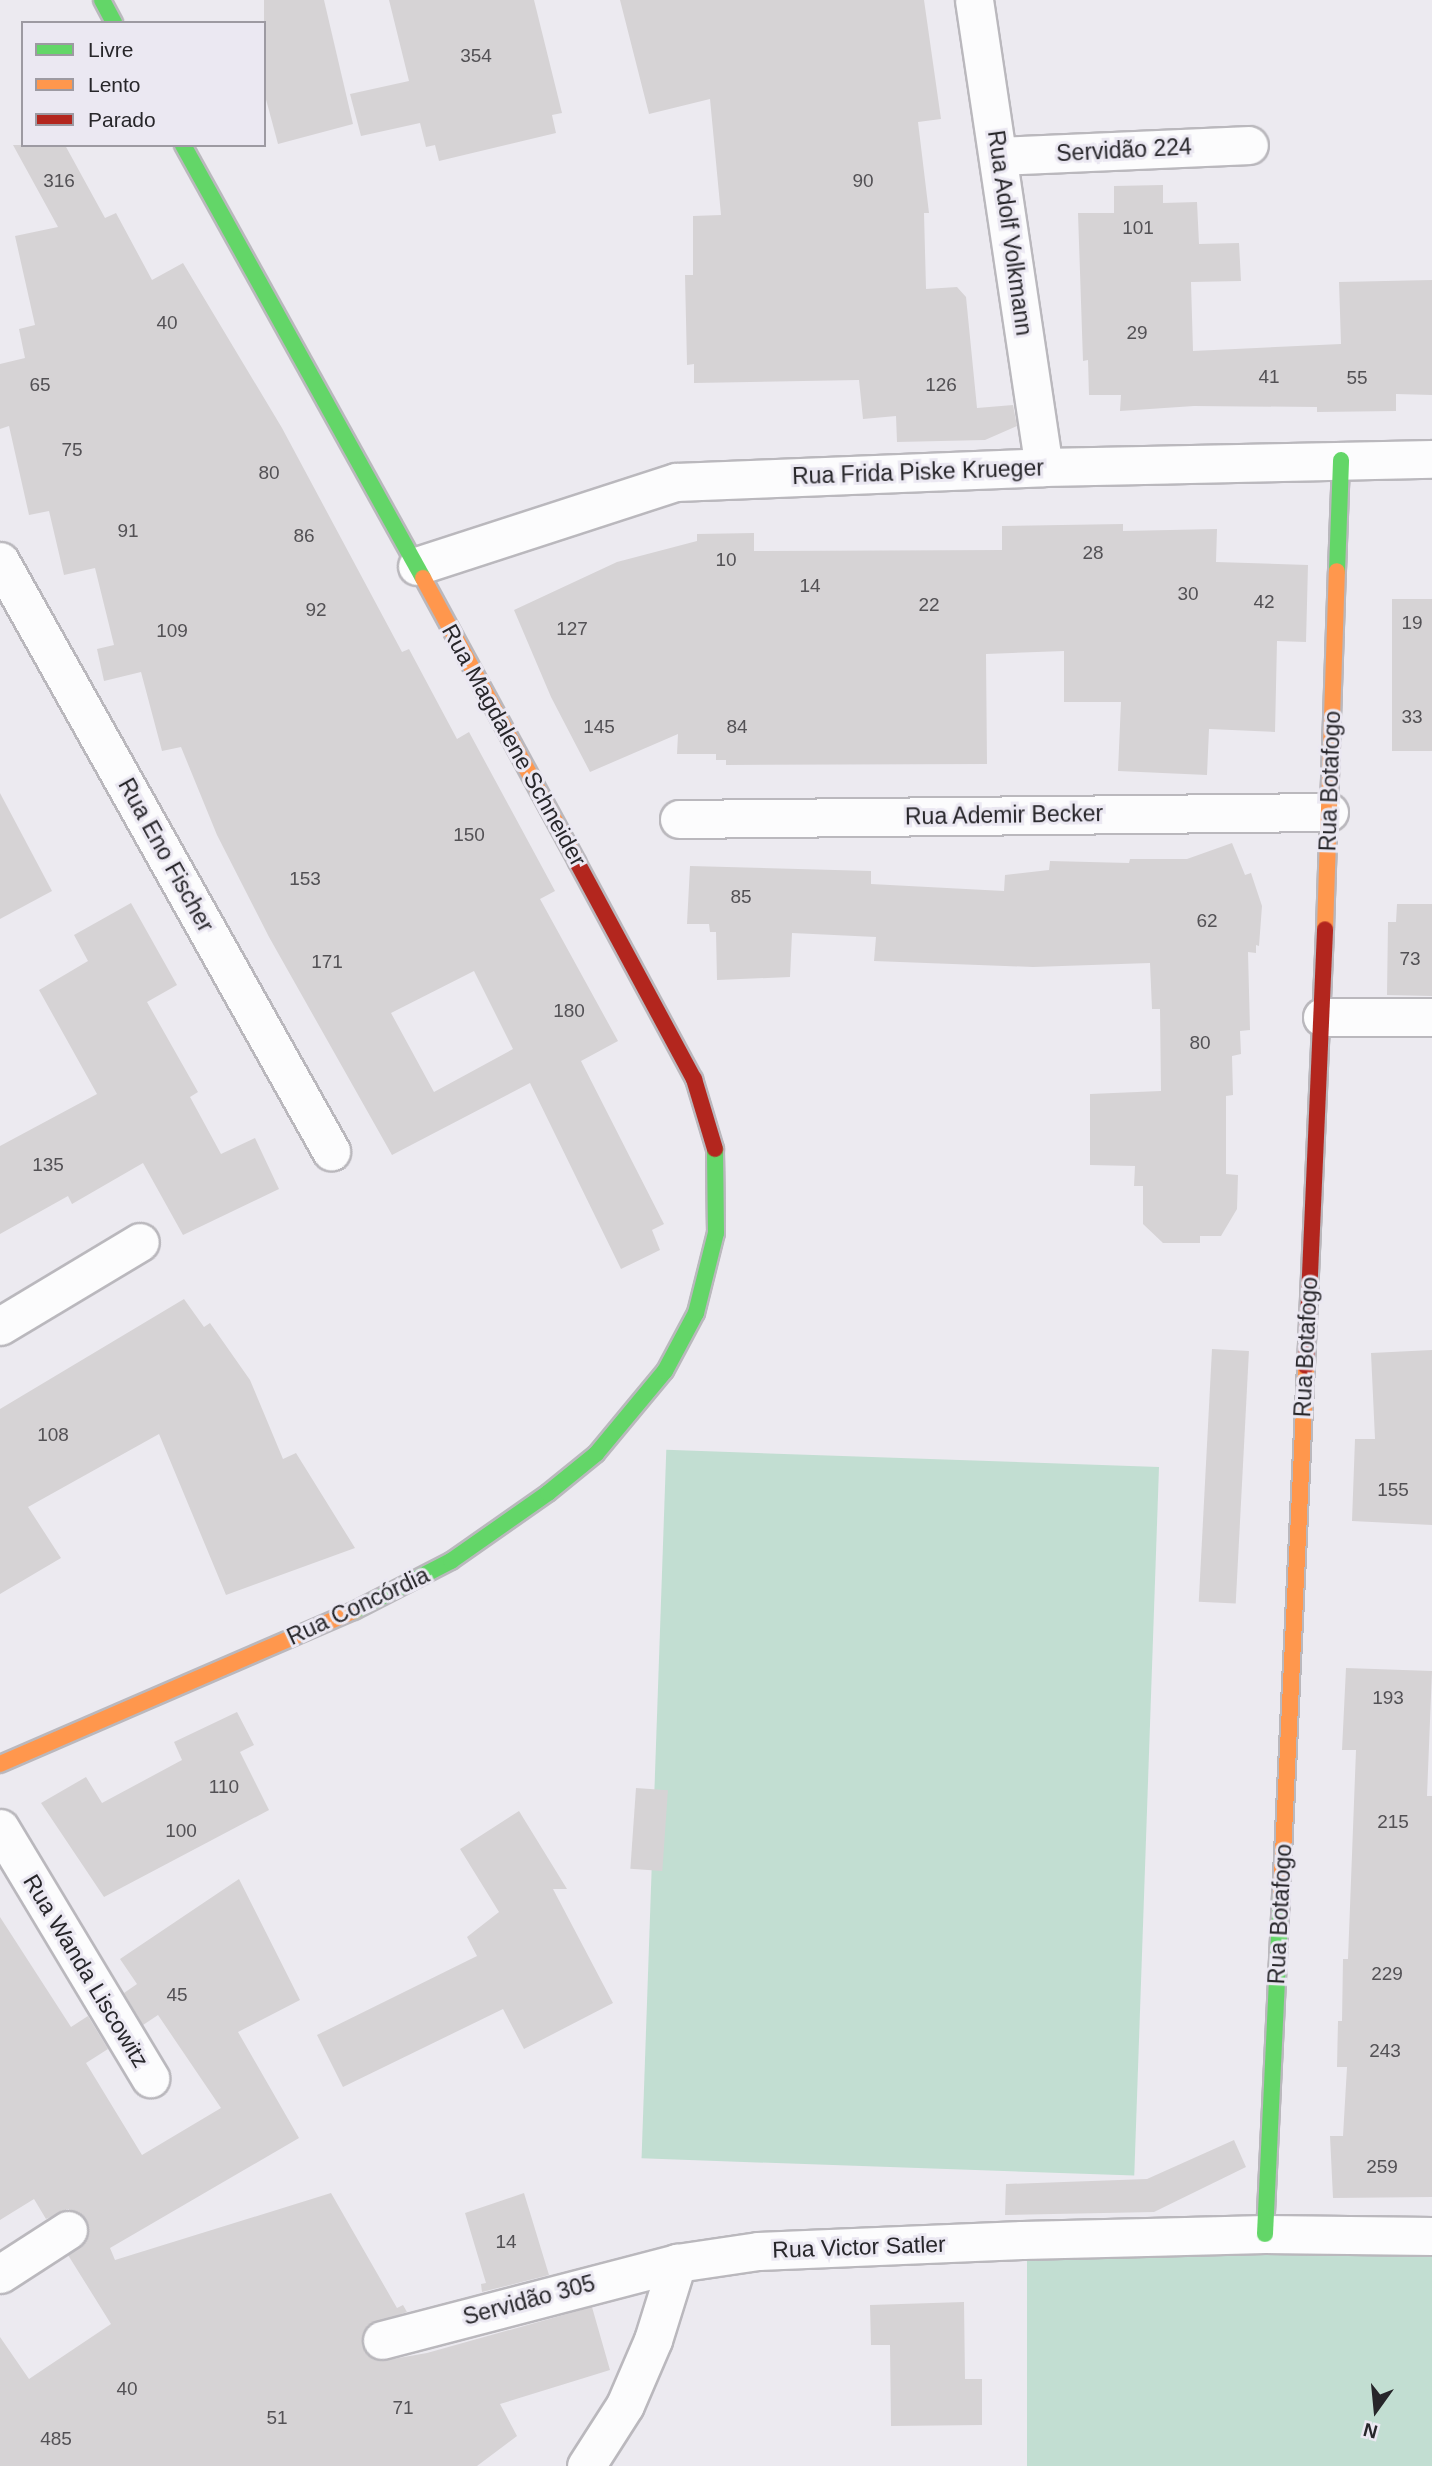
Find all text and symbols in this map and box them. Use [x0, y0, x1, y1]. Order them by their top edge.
legend [21, 21, 266, 147]
text: Livre [88, 38, 134, 61]
house number: 354 [460, 45, 492, 67]
text: Lento [88, 73, 141, 96]
text: Parado [88, 108, 156, 131]
street label: Rua Adolf Volkmann [982, 128, 1038, 338]
street label: Servidão 224 [1056, 133, 1192, 167]
house number: 316 [43, 170, 75, 192]
house number: 90 [852, 170, 874, 192]
house number: 101 [1122, 217, 1154, 239]
house number: 40 [156, 312, 178, 334]
house number: 29 [1126, 322, 1148, 344]
house number: 41 [1258, 366, 1280, 388]
house number: 55 [1346, 367, 1368, 389]
house number: 65 [29, 374, 51, 396]
house number: 126 [925, 374, 957, 396]
house number: 75 [61, 439, 83, 461]
street label: Rua Frida Piske Krueger [792, 454, 1044, 490]
house number: 80 [258, 462, 280, 484]
house number: 91 [117, 520, 139, 542]
house number: 86 [293, 525, 315, 547]
house number: 28 [1082, 542, 1104, 564]
house number: 10 [715, 549, 737, 571]
house number: 14 [799, 575, 821, 597]
house number: 30 [1177, 583, 1199, 605]
house number: 42 [1253, 591, 1275, 613]
house number: 22 [918, 594, 940, 616]
house number: 92 [305, 599, 327, 621]
house number: 19 [1401, 612, 1423, 634]
house number: 127 [556, 618, 588, 640]
street label: Rua Magdalene Schneider [436, 619, 592, 871]
house number: 109 [156, 620, 188, 642]
house number: 33 [1401, 706, 1423, 728]
street label: Rua Botafogo [1314, 710, 1346, 852]
house number: 145 [583, 716, 615, 738]
house number: 84 [726, 716, 748, 738]
street label: Rua Eno Fischer [112, 773, 220, 937]
street label: Rua Ademir Becker [904, 799, 1104, 831]
house number: 150 [453, 824, 485, 846]
house number: 153 [289, 868, 321, 890]
house number: 85 [730, 886, 752, 908]
house number: 62 [1196, 910, 1218, 932]
house number: 73 [1399, 948, 1421, 970]
house number: 171 [311, 951, 343, 973]
house number: 180 [553, 1000, 585, 1022]
house number: 80 [1189, 1032, 1211, 1054]
house number: 135 [32, 1154, 64, 1176]
street label: Rua Botafogo [1289, 1276, 1323, 1418]
house number: 108 [37, 1424, 69, 1446]
house number: 155 [1377, 1479, 1409, 1501]
street label: Rua Concórdia [283, 1561, 433, 1651]
house number: 193 [1372, 1687, 1404, 1709]
house number: 110 [209, 1776, 239, 1798]
house number: 215 [1377, 1811, 1409, 1833]
house number: 100 [165, 1820, 197, 1842]
street label: Rua Botafogo [1263, 1843, 1297, 1985]
street label: Rua Wanda Liscowitz [17, 1869, 155, 2073]
house number: 229 [1371, 1963, 1403, 1985]
house number: 45 [166, 1984, 188, 2006]
house number: 243 [1369, 2040, 1401, 2062]
house number: 259 [1366, 2156, 1398, 2178]
street label: Rua Victor Satler [772, 2230, 946, 2264]
house number: 14 [495, 2231, 517, 2253]
street label: Servidão 305 [460, 2269, 598, 2331]
north arrow [1341, 2375, 1411, 2445]
house number: 40 [116, 2378, 138, 2400]
house number: 71 [392, 2397, 414, 2419]
house number: 51 [266, 2407, 288, 2429]
text: N [1361, 2419, 1380, 2443]
house number: 485 [40, 2428, 72, 2450]

